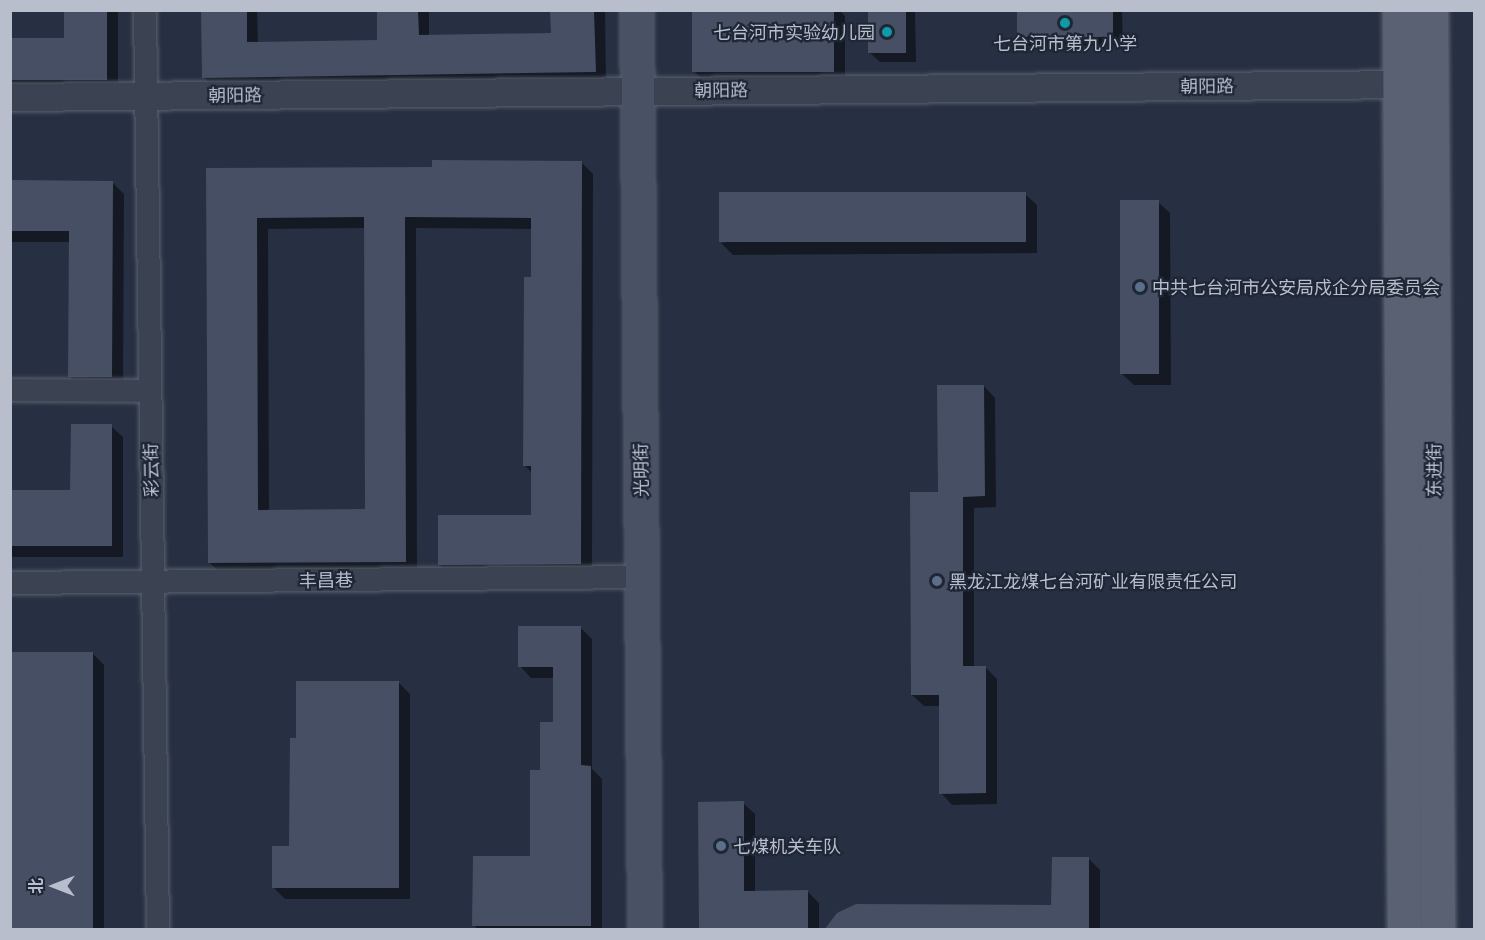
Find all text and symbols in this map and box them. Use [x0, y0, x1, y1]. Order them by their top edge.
marker: 七台河市第九小学 [1058, 16, 1072, 30]
place label: 七台河市实验幼儿园 [713, 21, 875, 43]
marker: 七台河市实验幼儿园 [880, 25, 894, 39]
place label: 七台河市第九小学 [993, 32, 1137, 54]
street label: 朝阳路 [1180, 75, 1234, 97]
street label: 朝阳路 [694, 79, 748, 101]
street label: 朝阳路 [208, 84, 262, 106]
place label: 中共七台河市公安局戍企分局委员会 [1152, 276, 1440, 298]
marker: 中共七台河市公安局戍企分局委员会 [1133, 280, 1147, 294]
street label: 彩云街 [140, 443, 162, 497]
street label: 光明街 [630, 443, 652, 497]
street label: 东进街 [1423, 443, 1445, 497]
street label: 丰昌巷 [299, 569, 353, 591]
place label: 黑龙江龙煤七台河矿业有限责任公司 [949, 570, 1237, 592]
marker: 黑龙江龙煤七台河矿业有限责任公司 [930, 574, 944, 588]
place label: 七煤机关车队 [733, 835, 841, 857]
marker: 七煤机关车队 [714, 839, 728, 853]
north arrow [24, 856, 84, 916]
text: 北 [27, 878, 45, 894]

